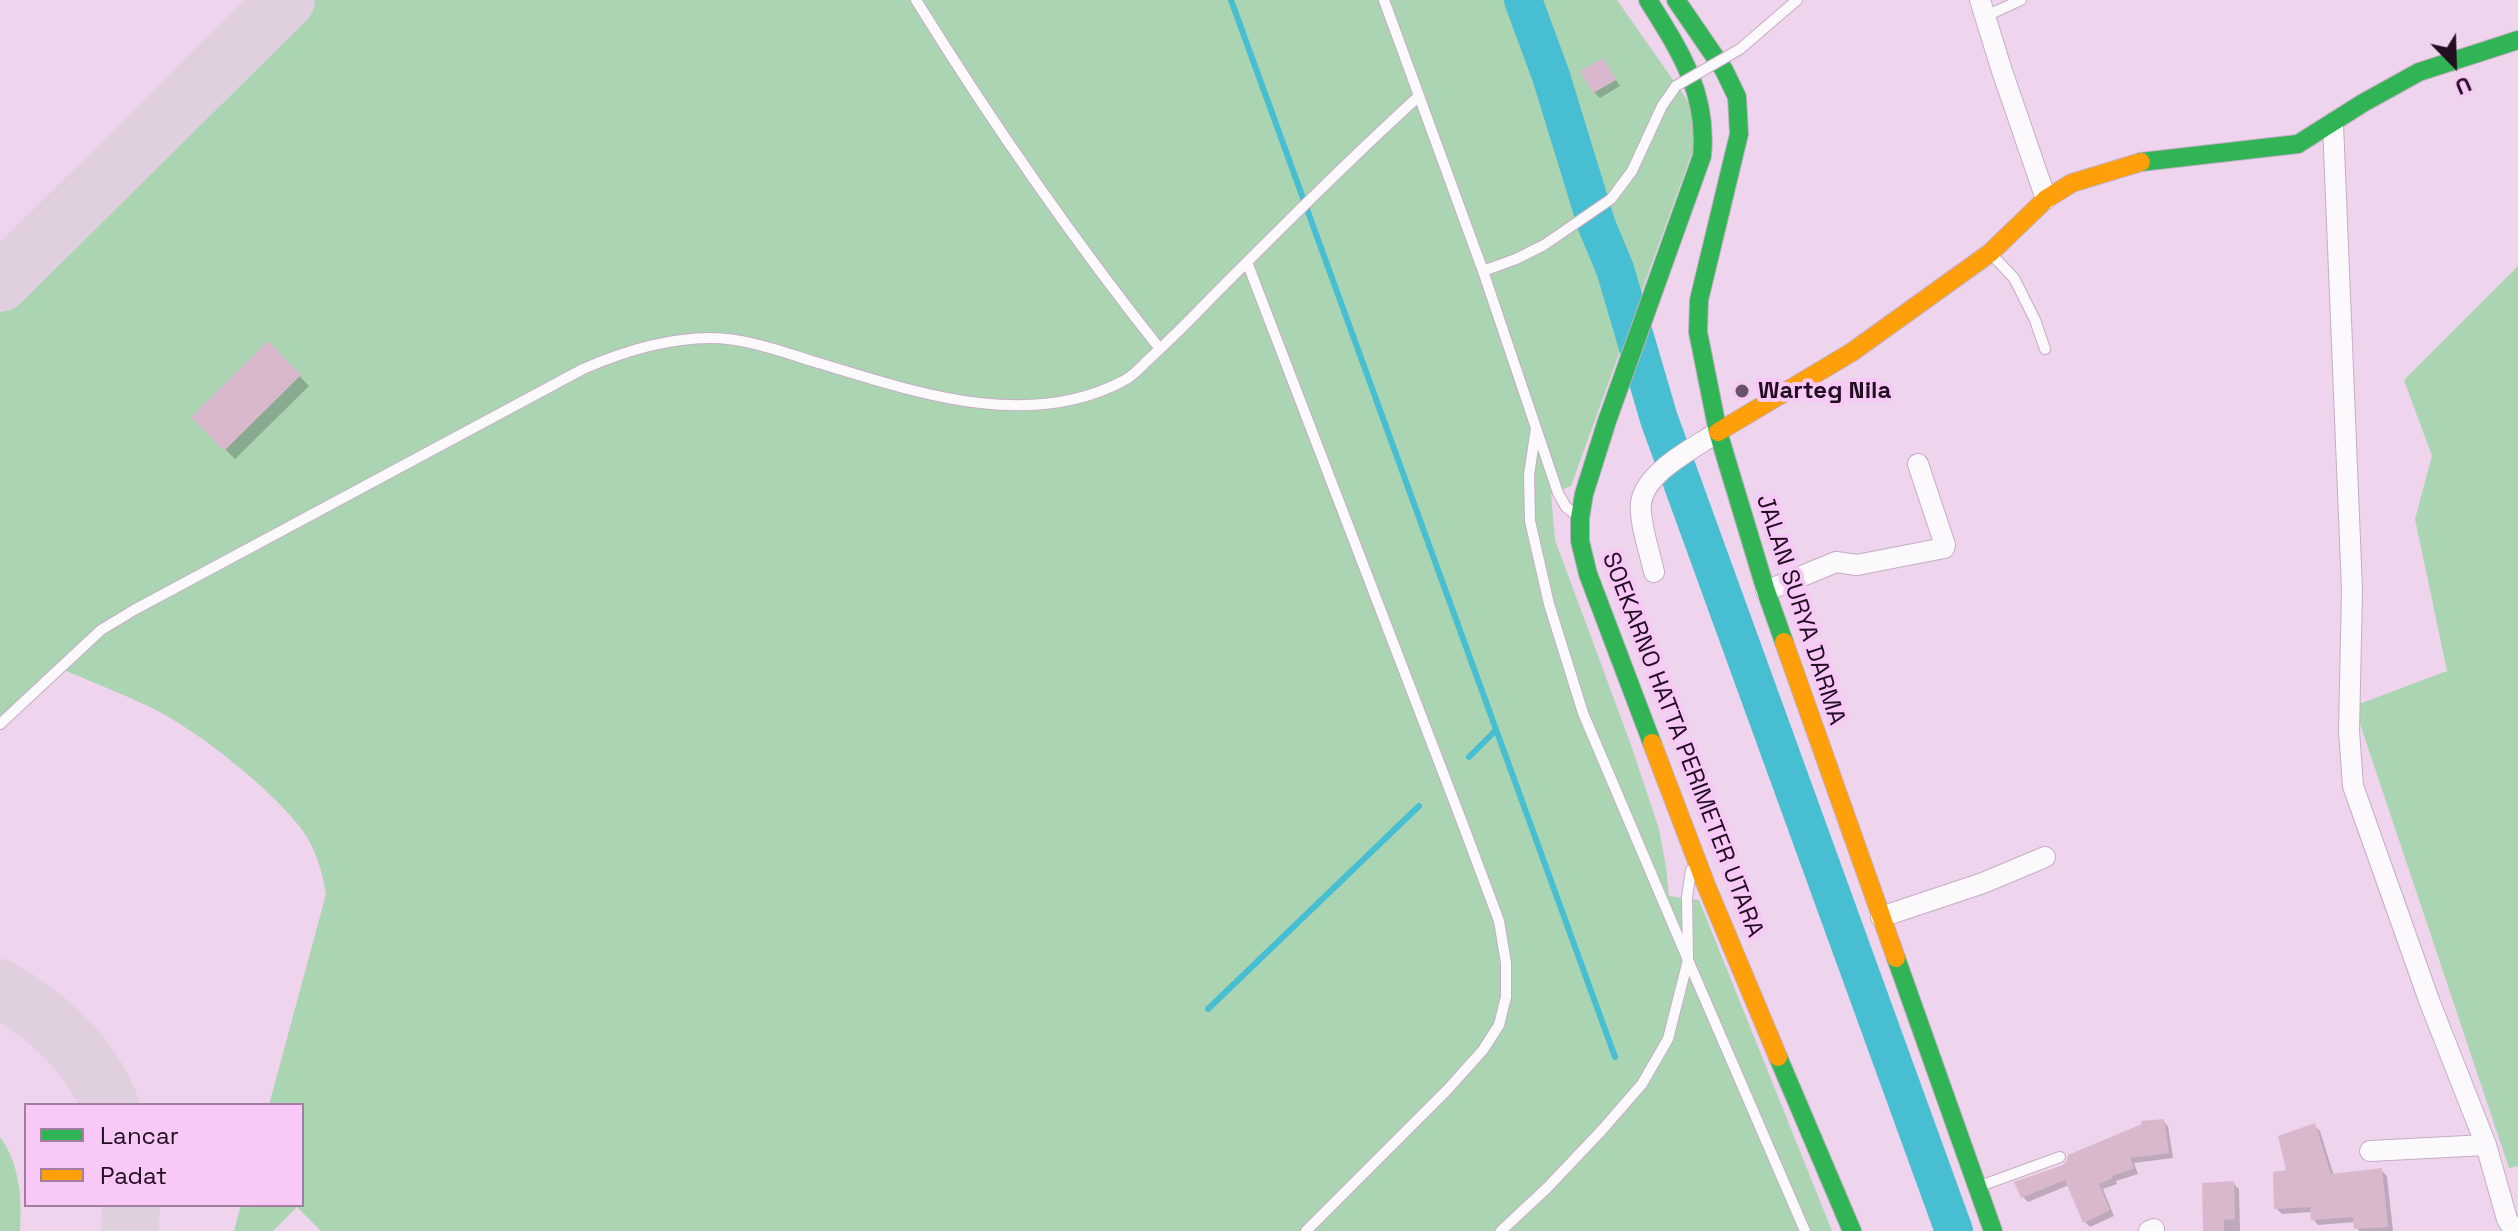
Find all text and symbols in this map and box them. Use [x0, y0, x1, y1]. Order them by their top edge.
north arrow [2414, 24, 2494, 104]
text: U [2451, 70, 2476, 102]
place label: Warteg Nila [1758, 377, 1891, 405]
marker: Warteg Nila [1733, 382, 1751, 400]
street label: JALAN SURYA DARMA [1749, 491, 1851, 729]
street label: SOEKARNO HATTA PERIMETER UTARA [1595, 548, 1769, 942]
legend [24, 1103, 304, 1207]
text: Lancar [100, 1120, 179, 1151]
text: Padat [100, 1160, 167, 1191]

